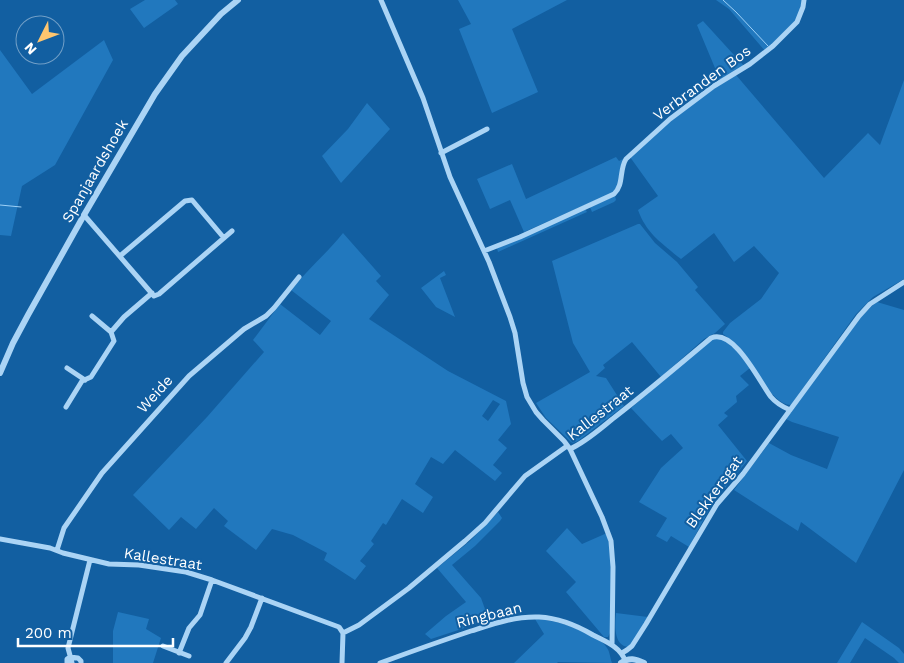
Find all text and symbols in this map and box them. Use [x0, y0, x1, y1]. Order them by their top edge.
north arrow [15, 15, 65, 65]
text: N [21, 39, 40, 58]
street label: Verbranden Bos [650, 42, 754, 124]
street label: Spanjaardshoek [58, 116, 132, 226]
street label: Weide [133, 371, 177, 417]
street label: Kallestraat [563, 381, 637, 444]
street label: Blekkersgat [682, 452, 747, 532]
street label: Kallestraat [123, 544, 204, 574]
street label: Ringbaan [454, 598, 524, 632]
scale bar [18, 616, 172, 648]
text: 200 m [25, 624, 72, 642]

